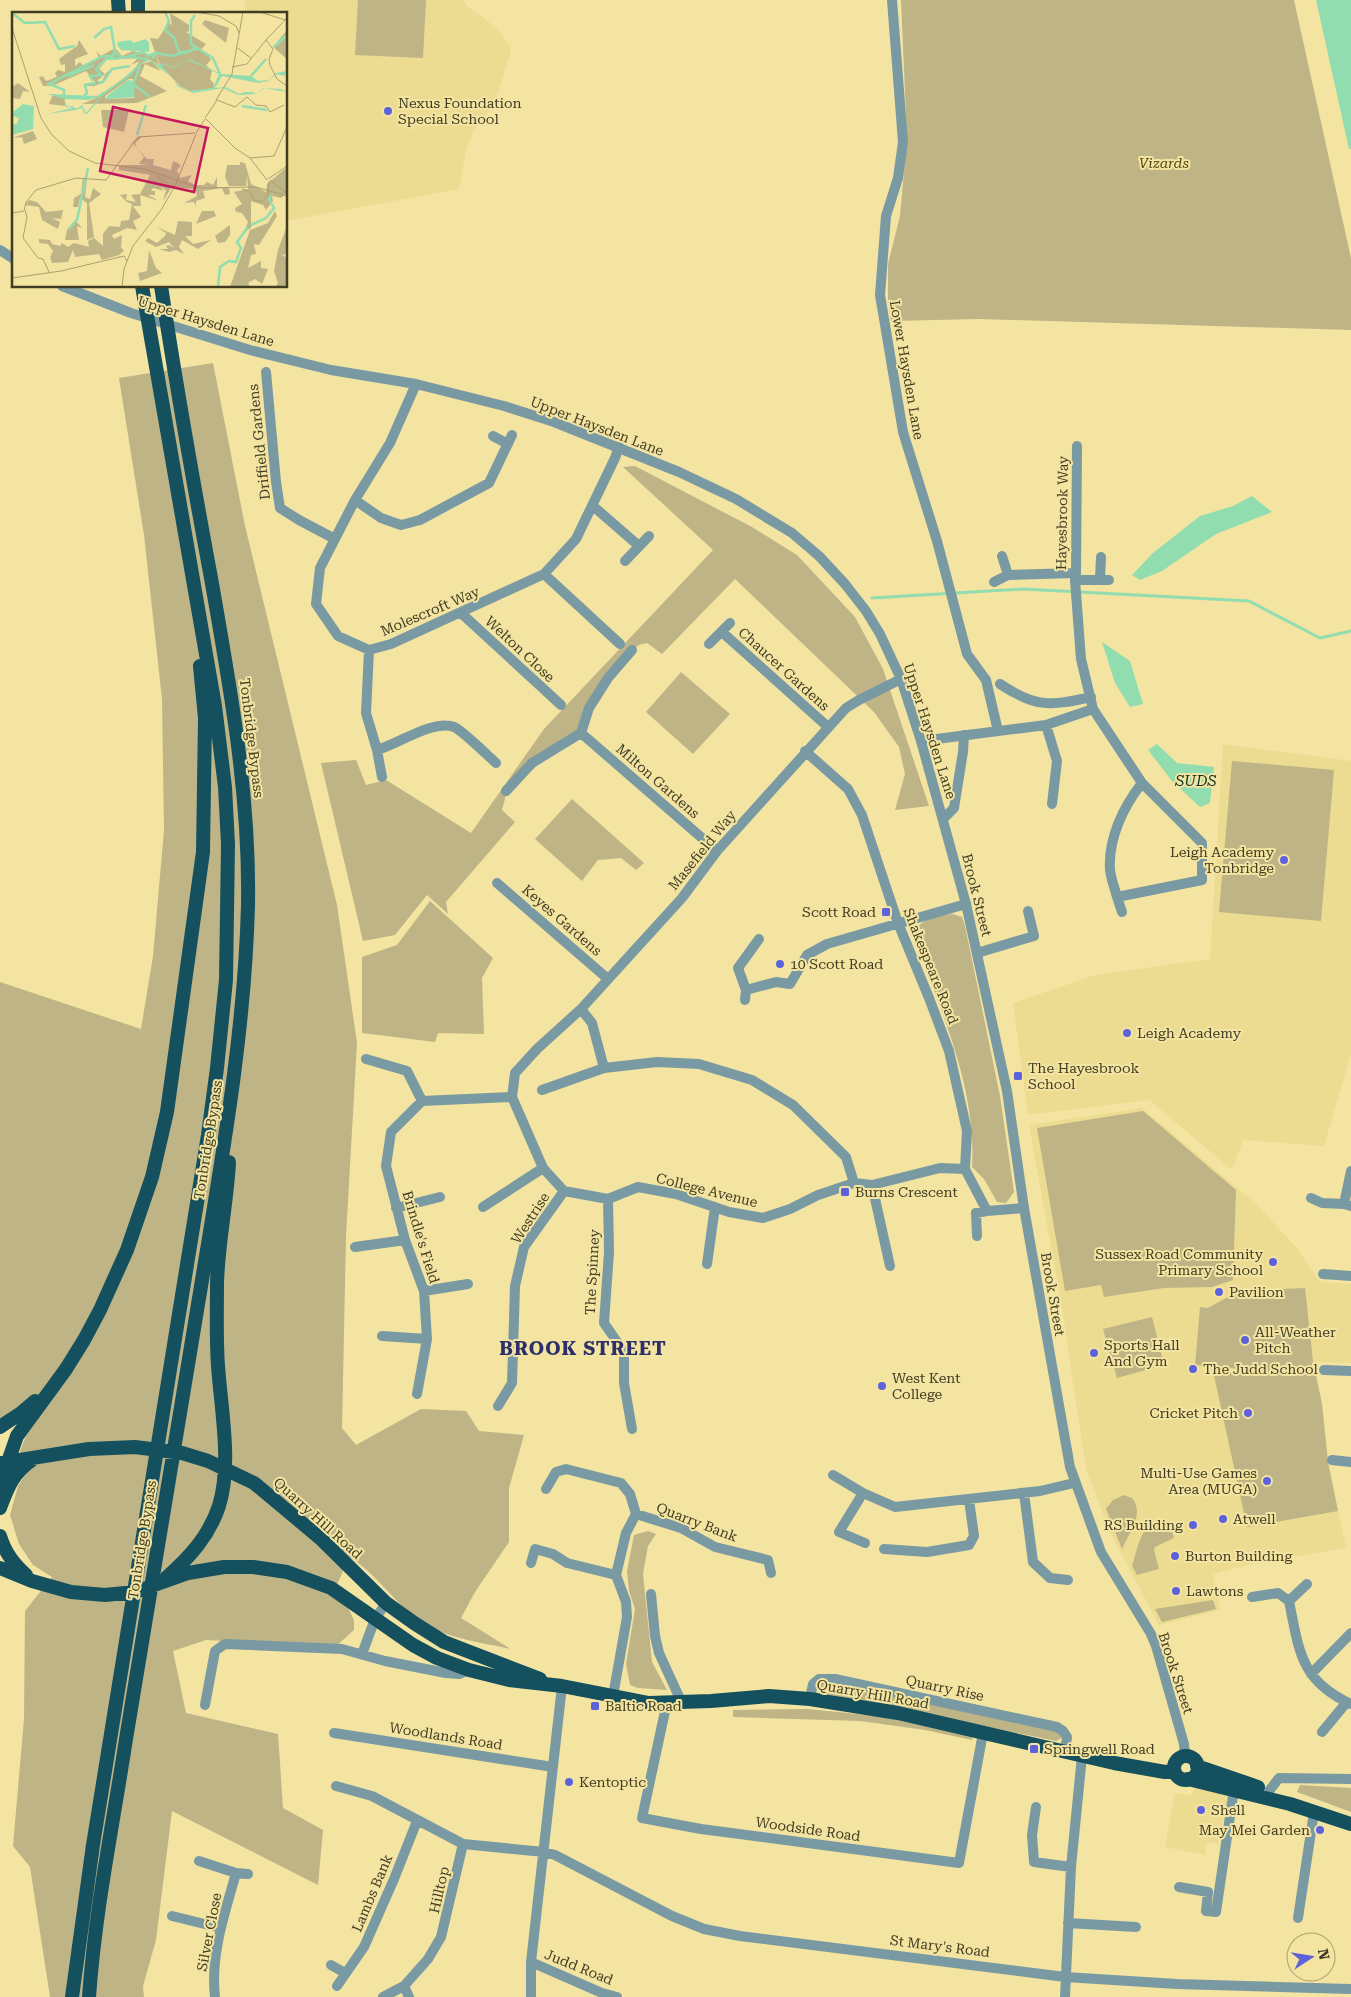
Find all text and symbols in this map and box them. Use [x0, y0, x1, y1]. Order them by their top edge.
inset map [12, 12, 288, 288]
place label: Nexus Foundation Special School [398, 95, 522, 127]
marker: Nexus Foundation Special School [382, 105, 394, 117]
park label: Vizards [1139, 155, 1189, 171]
street label: Upper Haysden Lane [136, 293, 277, 350]
street label: Lower Haysden Lane [887, 299, 927, 441]
street label: Driffield Gardens [245, 383, 273, 501]
street label: Upper Haysden Lane [528, 393, 666, 459]
street label: Hayesbrook Way [1053, 455, 1071, 570]
street label: Molescroft Way [378, 583, 483, 639]
street label: Welton Close [482, 613, 558, 685]
street label: Chaucer Gardens [735, 624, 833, 714]
street label: Upper Haysden Lane [900, 661, 960, 801]
street label: Tonbridge Bypass [237, 677, 267, 799]
street label: Milton Gardens [613, 741, 703, 822]
water label: SUDS [1174, 772, 1217, 790]
street label: Masefield Way [665, 806, 739, 893]
place label: Leigh Academy Tonbridge [1170, 844, 1275, 876]
street label: Brook Street [959, 852, 995, 938]
marker: Leigh Academy Tonbridge [1278, 854, 1290, 866]
street label: Keyes Gardens [519, 881, 605, 959]
place label: Scott Road [802, 904, 876, 920]
marker: Scott Road [880, 906, 892, 918]
street label: Shakespeare Road [900, 906, 962, 1026]
place label: 10 Scott Road [790, 956, 883, 972]
marker: 10 Scott Road [774, 958, 786, 970]
place label: Leigh Academy [1137, 1025, 1242, 1041]
marker: Leigh Academy [1121, 1027, 1133, 1039]
place label: The Hayesbrook School [1028, 1060, 1140, 1092]
marker: The Hayesbrook School [1012, 1070, 1024, 1082]
street label: Tonbridge Bypass [191, 1079, 225, 1201]
street label: College Avenue [655, 1170, 760, 1210]
place label: Burns Crescent [855, 1184, 958, 1200]
marker: Burns Crescent [839, 1186, 851, 1198]
street label: Brindle's Field [399, 1189, 443, 1285]
street label: Westrise [508, 1189, 553, 1247]
street label: The Spinney [582, 1228, 602, 1315]
place label: Sussex Road Community Primary School [1095, 1246, 1264, 1278]
street label: Brook Street [1038, 1251, 1068, 1337]
marker: Sussex Road Community Primary School [1267, 1256, 1279, 1268]
place label: Pavilion [1229, 1284, 1284, 1300]
marker: Pavilion [1213, 1286, 1225, 1298]
place label: All-Weather Pitch [1255, 1324, 1336, 1356]
marker: All-Weather Pitch [1239, 1334, 1251, 1346]
district label: BROOK STREET [499, 1337, 667, 1360]
place label: Sports Hall And Gym [1104, 1337, 1180, 1369]
marker: Sports Hall And Gym [1088, 1347, 1100, 1359]
place label: The Judd School [1203, 1361, 1319, 1377]
marker: The Judd School [1187, 1363, 1199, 1375]
place label: West Kent College [892, 1370, 961, 1402]
marker: West Kent College [876, 1380, 888, 1392]
place label: Cricket Pitch [1149, 1405, 1238, 1421]
marker: Cricket Pitch [1242, 1407, 1254, 1419]
place label: Multi-Use Games Area (MUGA) [1140, 1465, 1257, 1497]
street label: Quarry Hill Road [270, 1474, 366, 1562]
marker: Multi-Use Games Area (MUGA) [1261, 1475, 1273, 1487]
street label: Tonbridge Bypass [125, 1479, 159, 1601]
street label: Quarry Bank [654, 1499, 740, 1545]
place label: Atwell [1233, 1511, 1276, 1527]
marker: Atwell [1217, 1513, 1229, 1525]
place label: RS Building [1104, 1517, 1183, 1533]
marker: RS Building [1187, 1519, 1199, 1531]
place label: Burton Building [1185, 1548, 1292, 1564]
marker: Burton Building [1169, 1550, 1181, 1562]
place label: Lawtons [1186, 1583, 1244, 1599]
marker: Lawtons [1170, 1585, 1182, 1597]
street label: Brook Street [1155, 1630, 1197, 1716]
street label: Quarry Rise [904, 1672, 986, 1704]
street label: Quarry Hill Road [816, 1676, 930, 1712]
place label: Baltic Road [605, 1698, 682, 1714]
marker: Baltic Road [589, 1700, 601, 1712]
street label: Woodlands Road [388, 1719, 504, 1753]
place label: Springwell Road [1044, 1741, 1155, 1757]
marker: Springwell Road [1028, 1743, 1040, 1755]
place label: Kentoptic [579, 1774, 646, 1790]
marker: Kentoptic [563, 1776, 575, 1788]
place label: Shell [1211, 1802, 1246, 1818]
marker: Shell [1195, 1804, 1207, 1816]
street label: Woodside Road [755, 1814, 861, 1844]
place label: May Mei Garden [1199, 1822, 1310, 1838]
marker: May Mei Garden [1314, 1824, 1326, 1836]
street label: Lambs Bank [348, 1852, 396, 1934]
street label: Hilltop [426, 1865, 452, 1915]
street label: Silver Close [194, 1891, 225, 1973]
street label: St Mary's Road [889, 1932, 991, 1960]
north arrow [1286, 1932, 1336, 1982]
street label: Judd Road [542, 1946, 616, 1988]
text: N [1315, 1947, 1333, 1961]

